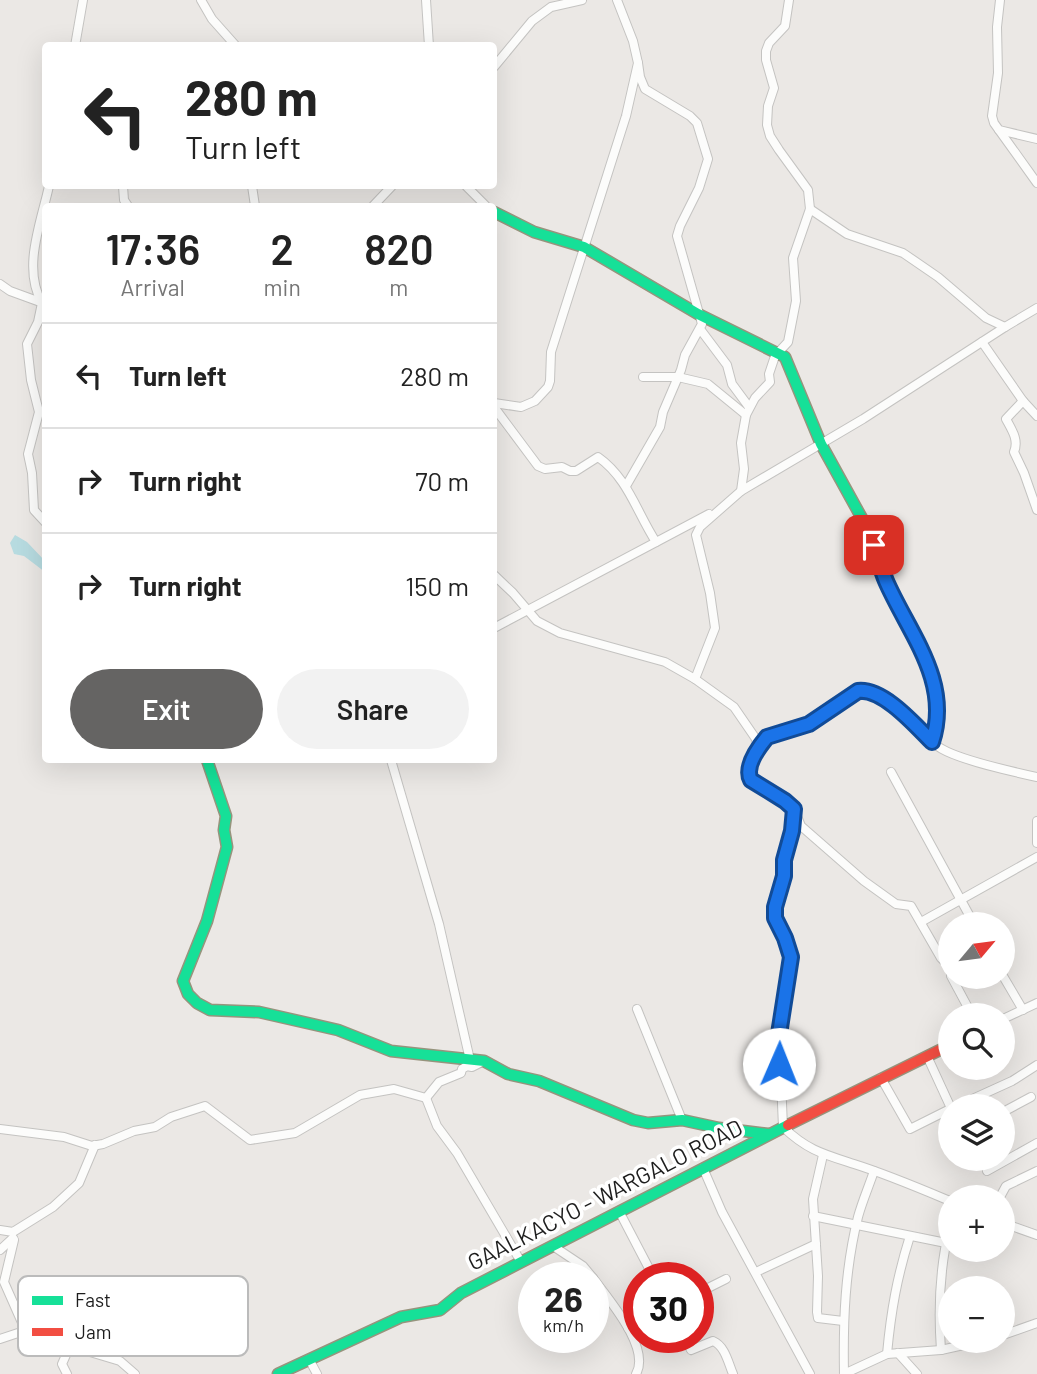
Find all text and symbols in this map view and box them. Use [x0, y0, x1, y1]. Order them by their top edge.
text: 280 m [185, 67, 318, 126]
icon: left [70, 70, 161, 161]
text: Turn left [185, 127, 302, 165]
text: 17:36 [105, 223, 200, 273]
text: 2 [271, 223, 294, 273]
text: 820 [364, 223, 434, 273]
text: Arrival [121, 273, 185, 301]
text: min [264, 273, 301, 301]
text: m [389, 273, 408, 301]
icon: left [70, 357, 108, 395]
text: Turn left [129, 360, 227, 391]
text: 280 m [400, 360, 469, 391]
icon: right [70, 462, 108, 500]
text: Turn right [129, 465, 242, 496]
text: 70 m [415, 465, 469, 496]
pin [844, 515, 904, 575]
icon: arrive [855, 526, 893, 564]
icon: right [70, 567, 108, 605]
text: Turn right [129, 570, 242, 601]
text: 150 m [405, 570, 469, 601]
button: Exit [70, 669, 263, 749]
button: Share [277, 669, 469, 749]
north arrow [938, 912, 1015, 989]
map controls [938, 912, 1015, 1353]
button: search [938, 1003, 1015, 1080]
position arrow [742, 1027, 816, 1101]
button: layers [938, 1094, 1015, 1171]
street label: GAALKACYO - WARGALO ROAD [462, 1112, 747, 1276]
button: + [938, 1185, 1015, 1262]
speed limit sign: 30 [623, 1262, 714, 1353]
legend [18, 1276, 248, 1356]
button: − [938, 1276, 1015, 1353]
text: 26 [544, 1277, 583, 1319]
text: Fast [75, 1288, 111, 1311]
text: km/h [543, 1314, 584, 1336]
text: Jam [75, 1320, 111, 1343]

